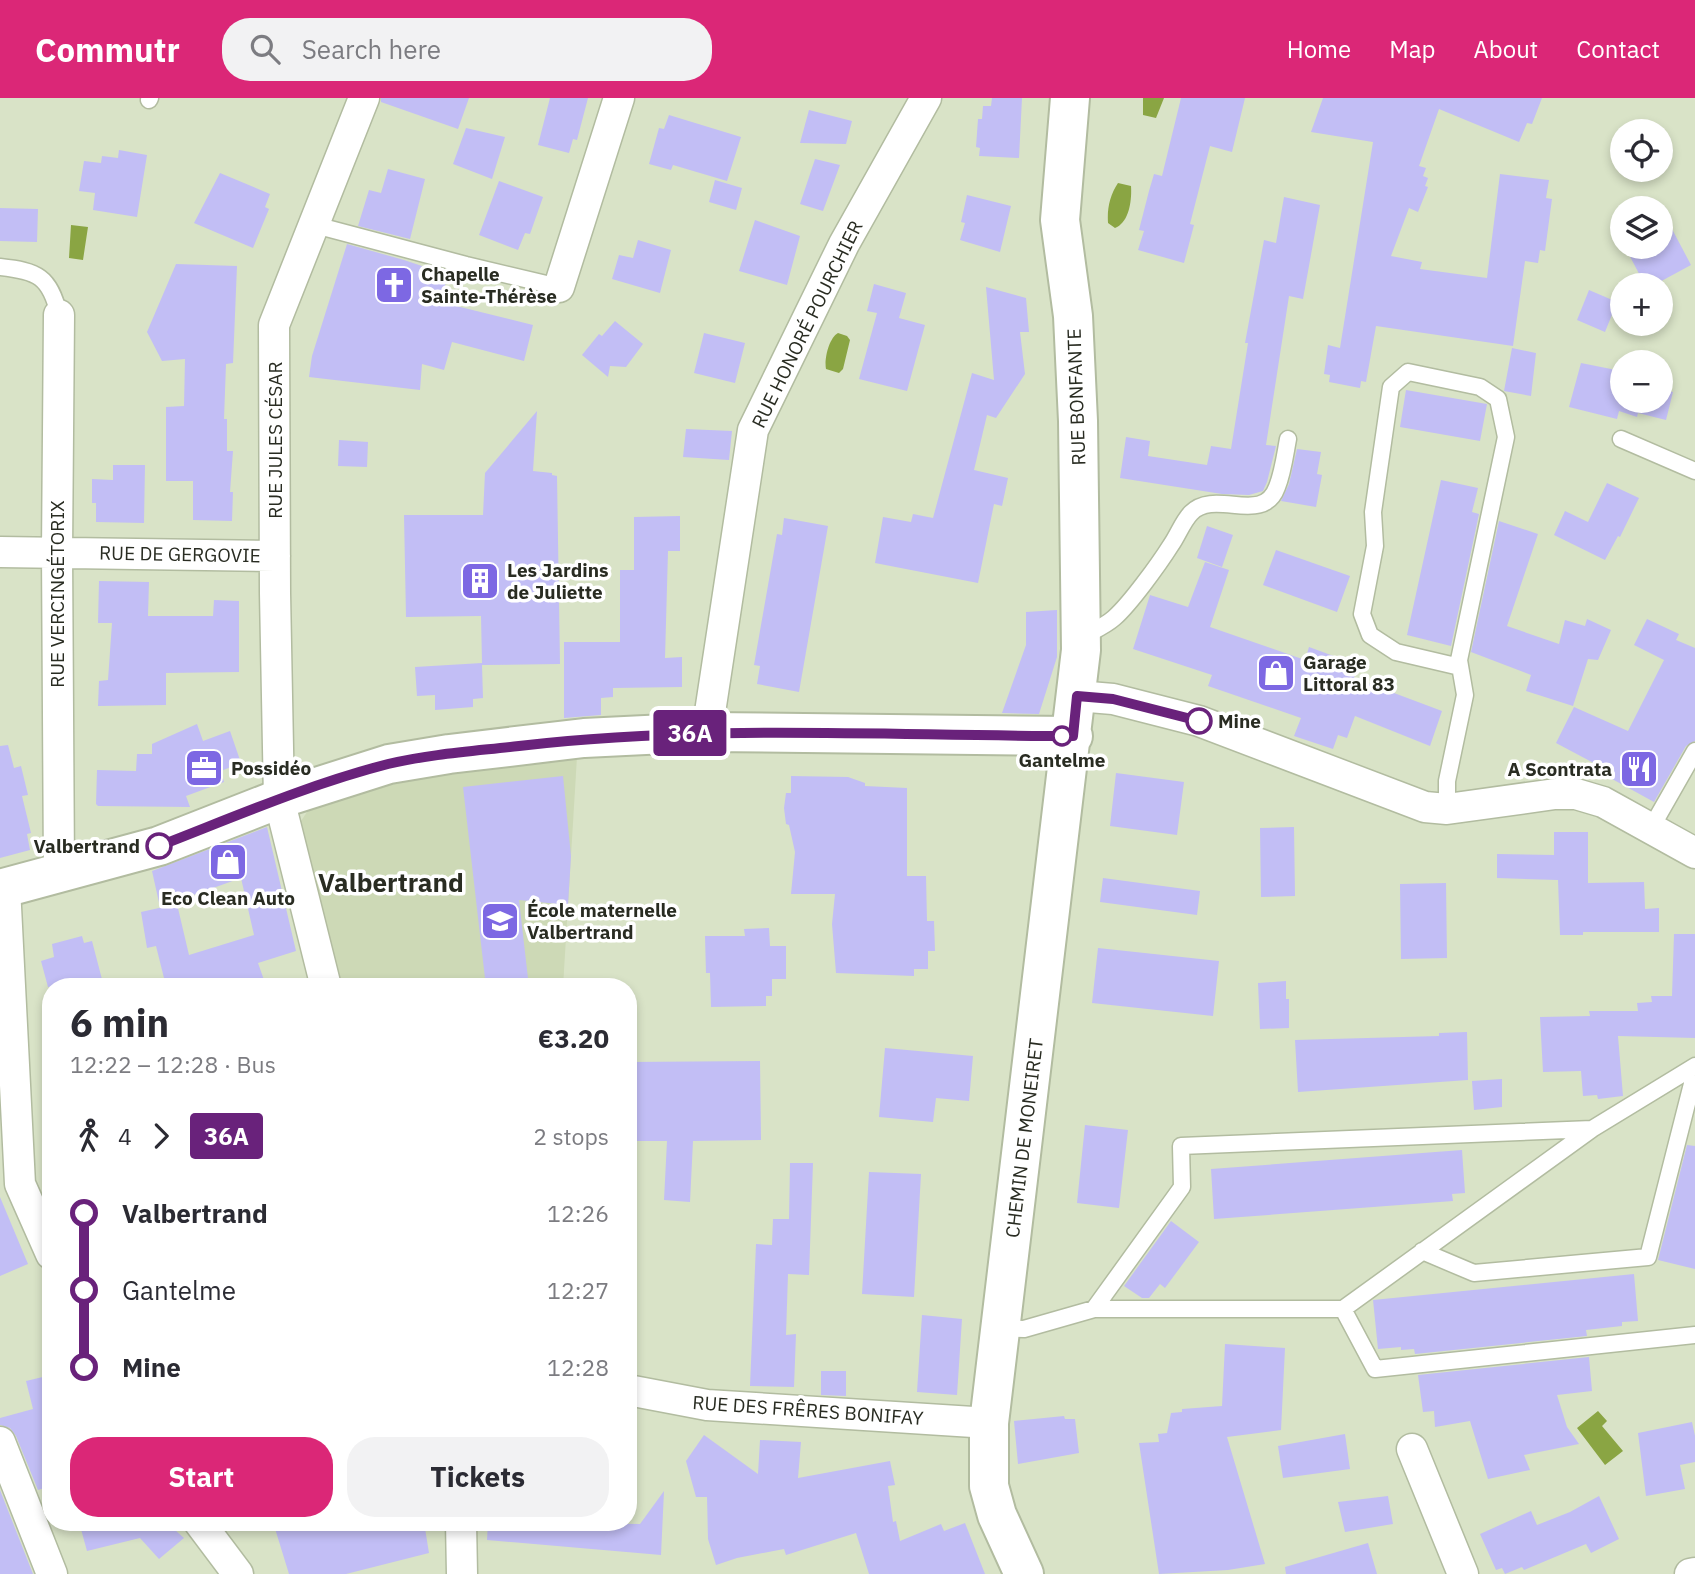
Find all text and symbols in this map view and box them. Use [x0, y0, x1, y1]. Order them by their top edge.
search box [222, 18, 712, 81]
text: Commutr [35, 28, 180, 71]
icon: search [246, 30, 284, 68]
text: Search here [302, 32, 441, 66]
text: Home [1287, 33, 1351, 65]
text: Map [1389, 33, 1435, 65]
text: About [1473, 33, 1538, 65]
text: Contact [1576, 33, 1660, 65]
map controls [1610, 119, 1673, 413]
button: locate [1610, 119, 1673, 182]
button: layers [1610, 196, 1673, 259]
street label: RUE HONORÉ POURCHIER [746, 216, 868, 432]
place label: Chapelle Sainte-Thérèse [421, 262, 557, 308]
church icon: Chapelle Sainte-Thérèse [373, 264, 415, 306]
button: + [1610, 273, 1673, 336]
street label: RUE BONFANTE [1062, 328, 1090, 466]
button: − [1610, 350, 1673, 413]
street label: RUE JULES CÉSAR [263, 361, 287, 519]
street label: RUE VERCINGÉTORIX [45, 500, 69, 688]
street label: RUE DE GERGOVIE [99, 541, 261, 567]
place label: Les Jardins de Juliette [507, 558, 609, 604]
building icon: Les Jardins de Juliette [459, 560, 501, 602]
place label: Garage Littoral 83 [1303, 650, 1395, 696]
shop icon: Garage Littoral 83 [1255, 652, 1297, 694]
marker: Mine [1186, 708, 1212, 734]
place label: Mine [1218, 709, 1261, 733]
line badge: 36A [650, 710, 730, 756]
text: 36A [667, 717, 713, 749]
marker: Gantelme [1052, 726, 1072, 746]
office icon: Possidéo [183, 747, 225, 789]
place label: Gantelme [1018, 748, 1106, 772]
restaurant icon: A Scontrata [1618, 748, 1660, 790]
place label: Possidéo [231, 756, 311, 780]
place label: A Scontrata [1507, 757, 1612, 781]
marker: Valbertrand [146, 833, 172, 859]
place label: Valbertrand [33, 834, 140, 858]
shop icon: Eco Clean Auto [207, 841, 249, 883]
district label: Valbertrand [318, 865, 464, 899]
place label: Eco Clean Auto [161, 886, 295, 910]
place label: École maternelle Valbertrand [527, 898, 677, 944]
school or university icon: École maternelle Valbertrand [479, 900, 521, 942]
text: 6 min [70, 998, 169, 1047]
text: €3.20 [538, 1021, 609, 1055]
street label: CHEMIN DE MONEIRET [1000, 1037, 1048, 1239]
text: 12:22 – 12:28 · Bus [70, 1049, 276, 1079]
icon: walk [70, 1117, 108, 1155]
icon: forward [142, 1117, 180, 1155]
text: 36A [204, 1120, 249, 1152]
text: 4 [118, 1121, 132, 1151]
text: 2 stops [533, 1121, 609, 1151]
text: Valbertrand [122, 1196, 268, 1230]
text: 12:26 [547, 1198, 609, 1228]
text: Gantelme [122, 1273, 236, 1307]
text: 12:27 [547, 1275, 609, 1305]
text: Mine [122, 1350, 181, 1384]
text: 12:28 [547, 1352, 609, 1382]
street label: RUE DES FRÊRES BONIFAY [692, 1390, 925, 1430]
button: Start [70, 1437, 333, 1517]
button: Tickets [347, 1437, 609, 1517]

